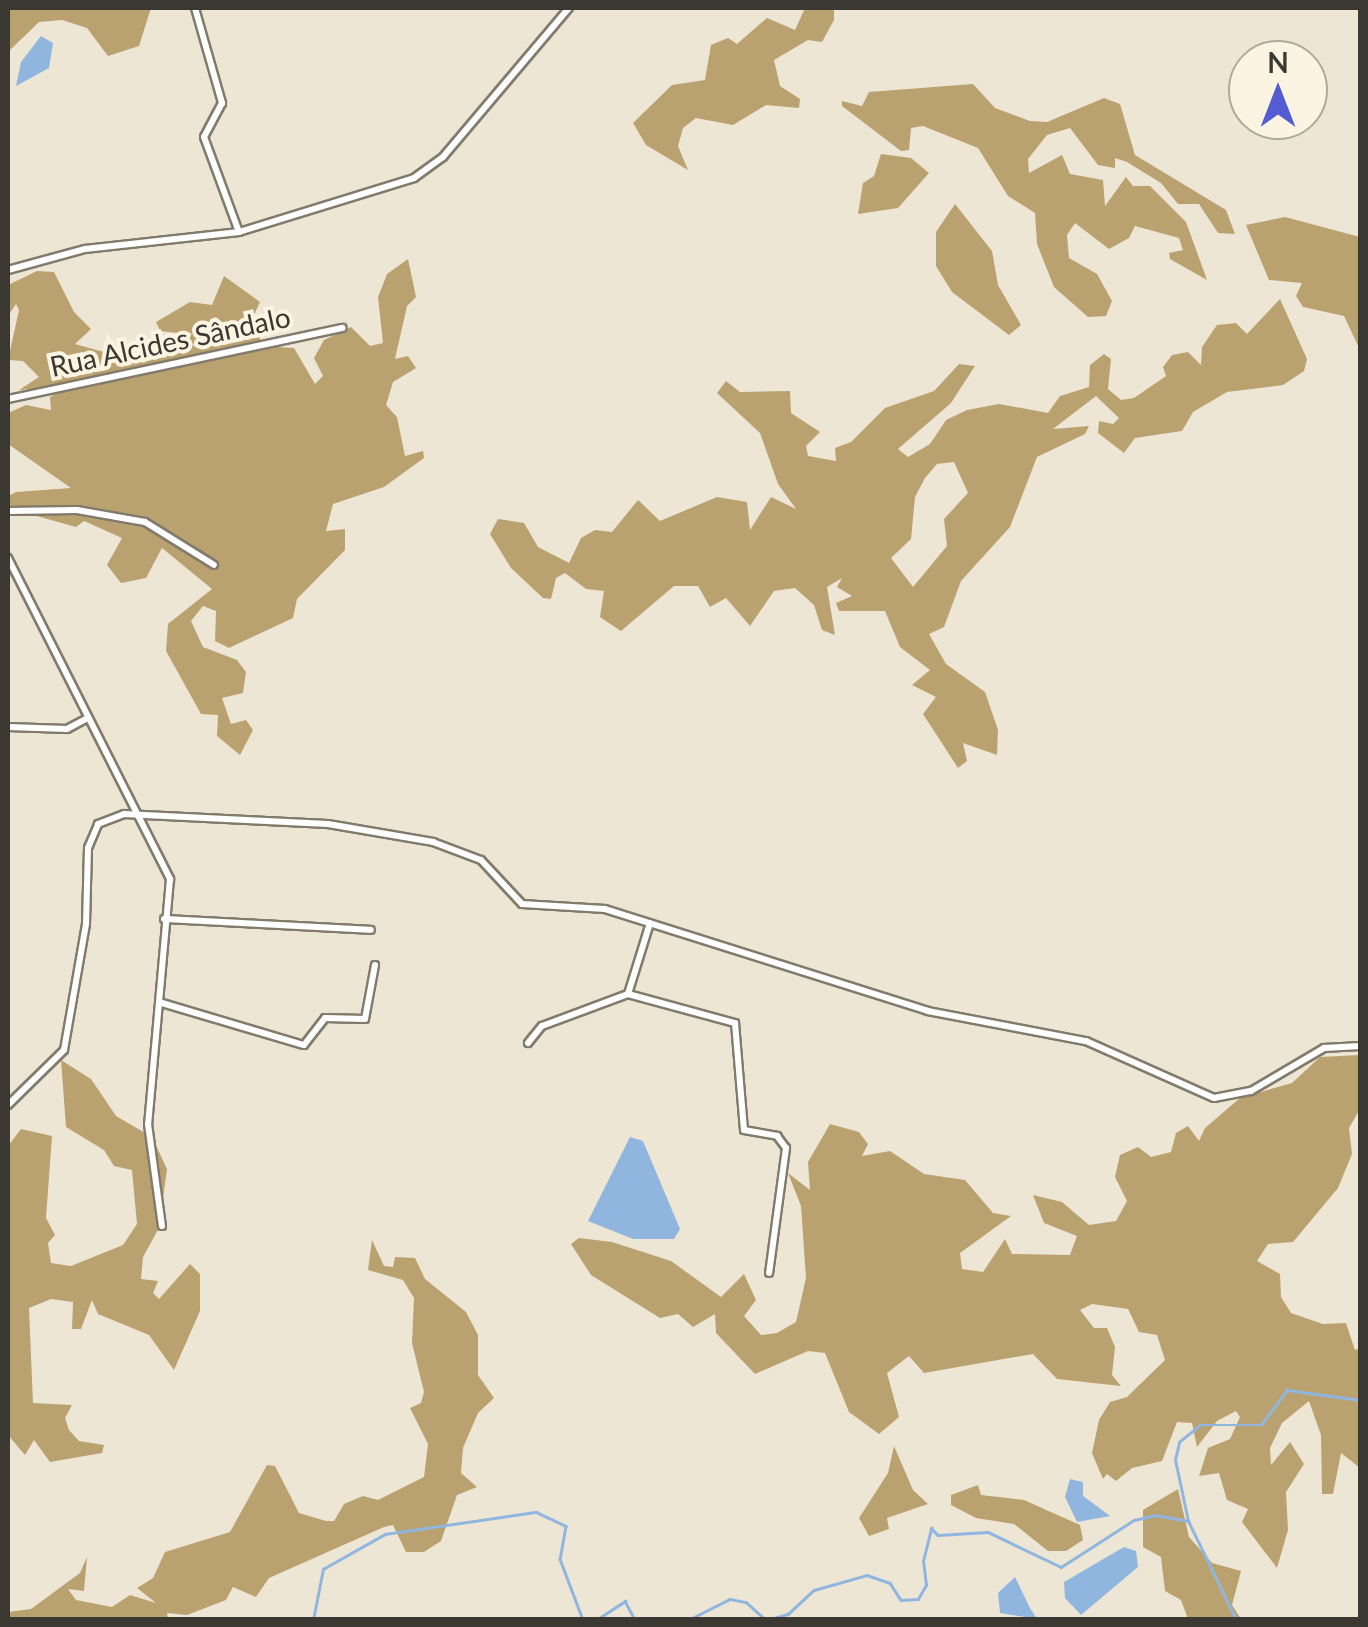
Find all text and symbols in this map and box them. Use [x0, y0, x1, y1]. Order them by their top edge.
north arrow [1228, 40, 1328, 140]
text: N [1267, 45, 1289, 79]
street label: Rua Alcides Sândalo [46, 299, 294, 383]

